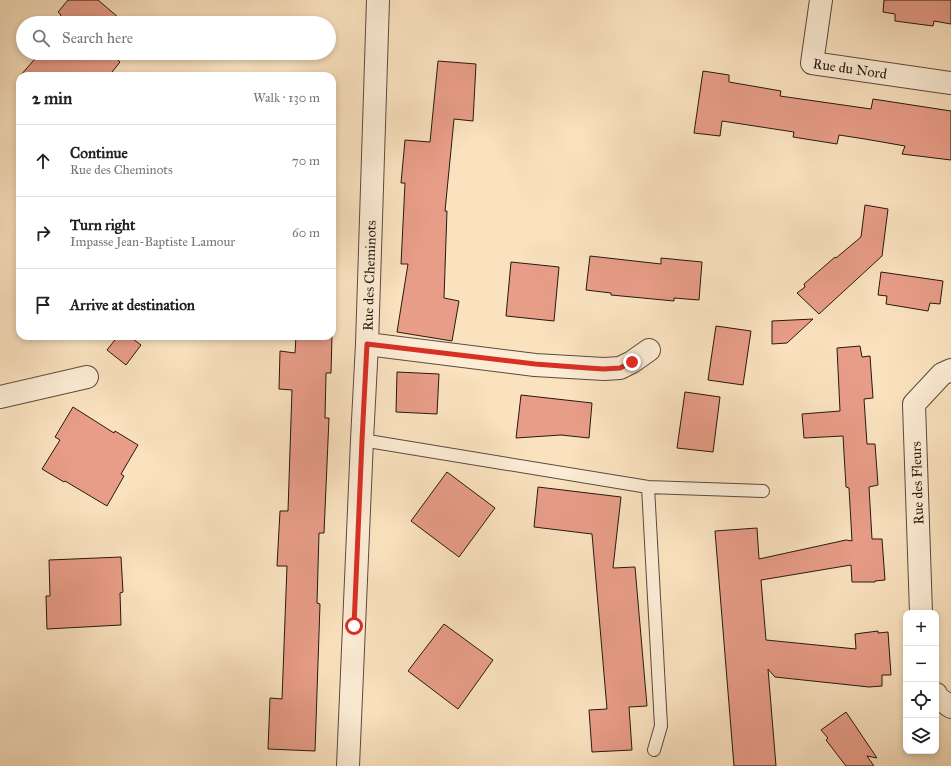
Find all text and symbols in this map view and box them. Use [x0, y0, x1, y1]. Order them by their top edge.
search box [16, 16, 336, 60]
icon: search [30, 27, 52, 49]
text: Search here [62, 29, 133, 47]
street label: Rue du Nord [812, 55, 888, 83]
text: 2 min [32, 88, 72, 109]
text: Walk · 130 m [253, 90, 320, 106]
text: Continue [70, 144, 128, 162]
icon: ahead [32, 150, 54, 172]
text: 70 m [292, 153, 320, 169]
text: Rue des Cheminots [70, 162, 173, 178]
text: Turn right [70, 216, 135, 234]
street label: Rue des Cheminots [359, 220, 380, 331]
icon: right [32, 222, 54, 244]
text: 60 m [292, 225, 320, 241]
text: Impasse Jean-Baptiste Lamour [70, 234, 235, 250]
icon: arrive [32, 294, 54, 316]
text: Arrive at destination [70, 296, 195, 314]
route end [623, 353, 641, 371]
street label: Rue des Fleurs [908, 441, 927, 525]
map controls [903, 610, 939, 754]
button: + [903, 610, 939, 646]
route start [345, 617, 363, 635]
button: − [903, 646, 939, 682]
button: locate [903, 682, 939, 718]
button: layers [903, 718, 939, 754]

